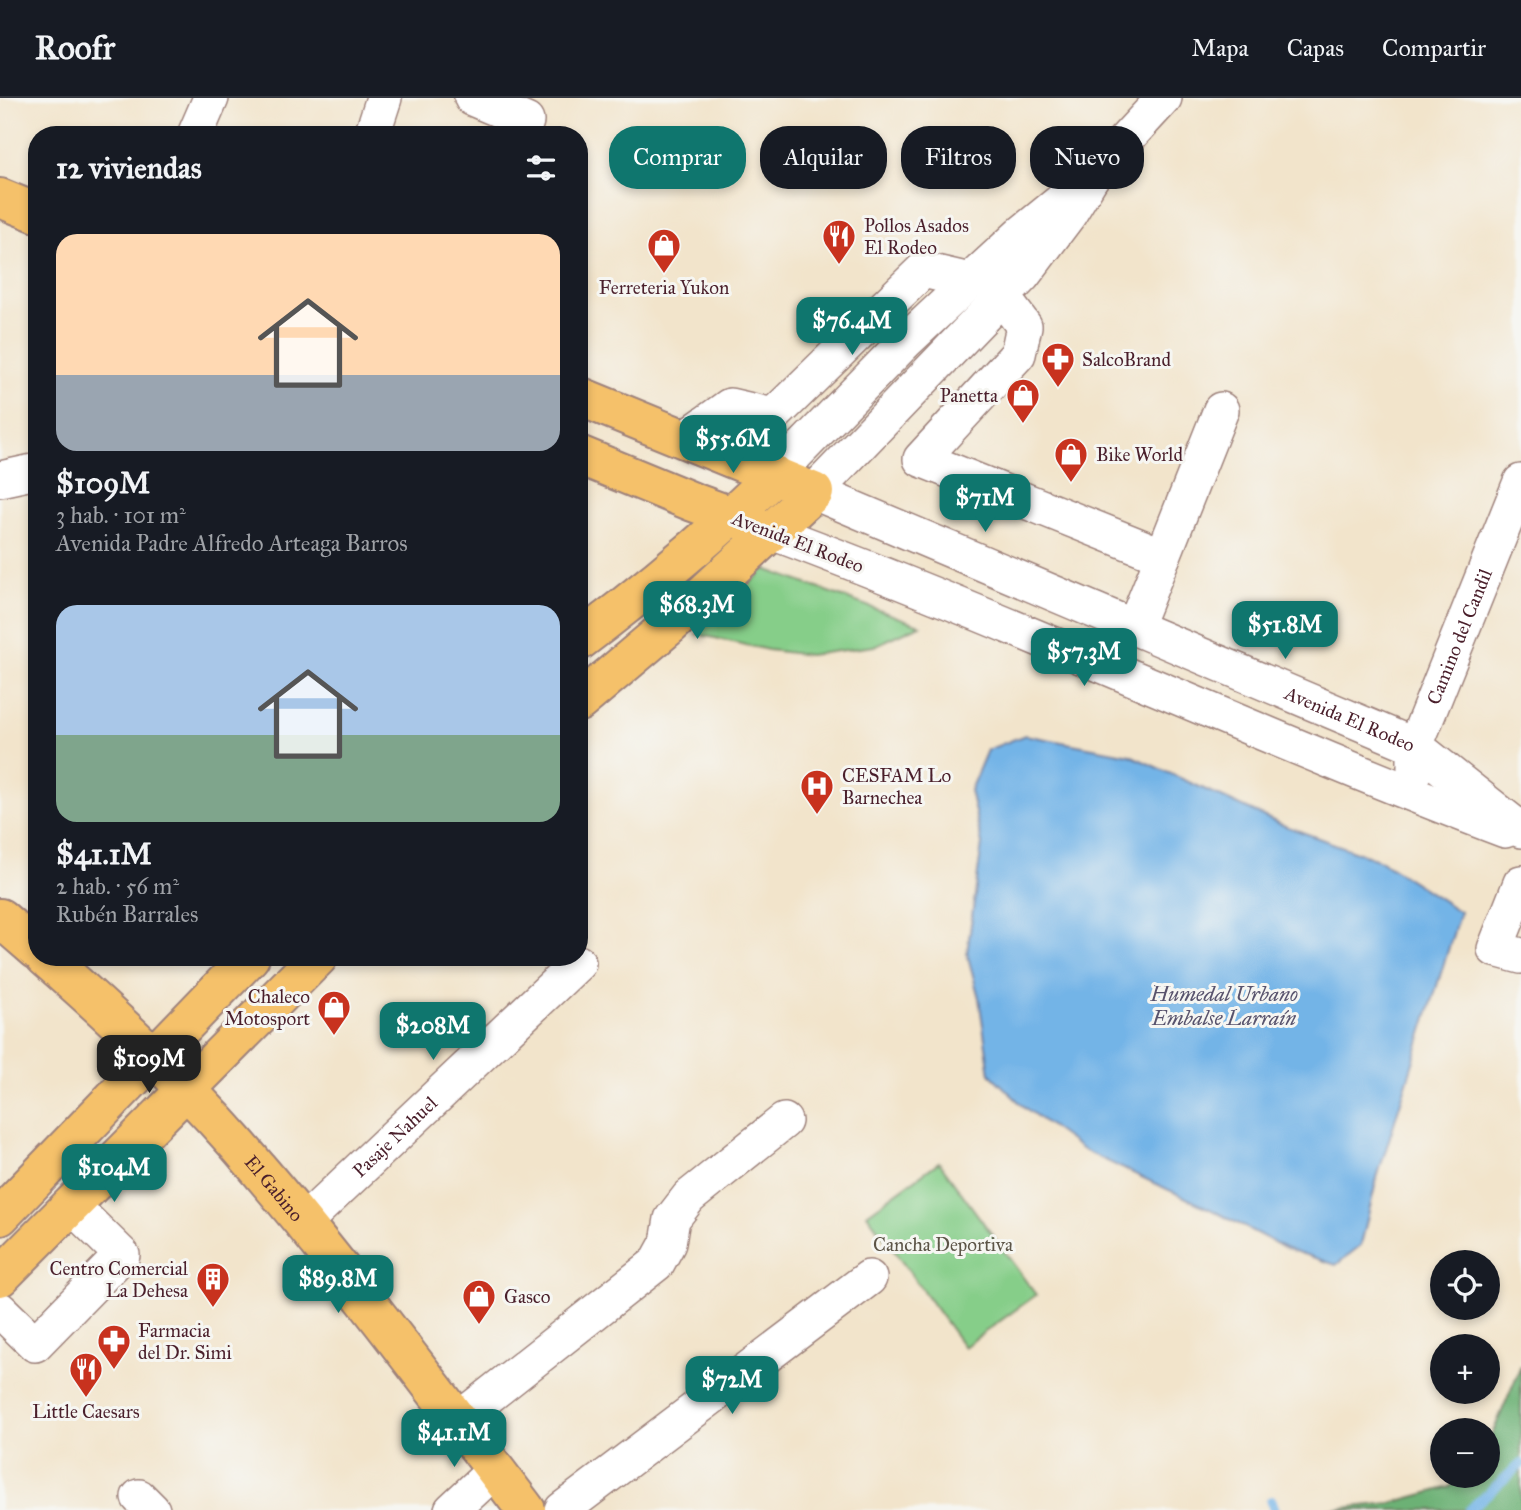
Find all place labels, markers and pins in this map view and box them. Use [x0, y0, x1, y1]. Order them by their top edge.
place label: Pollos Asados El Rodeo [864, 214, 969, 259]
restaurant icon: Pollos Asados El Rodeo [820, 217, 858, 266]
shop icon: Ferreteria Yukon [645, 226, 683, 275]
place label: Ferreteria Yukon [599, 276, 729, 299]
pin: $76.4M [795, 298, 909, 357]
pharmacy icon: SalcoBrand [1039, 340, 1077, 389]
place label: SalcoBrand [1082, 348, 1171, 371]
shop icon: Panetta [1004, 376, 1042, 425]
place label: Panetta [940, 384, 999, 407]
pin: $55.6M [676, 416, 790, 475]
shop icon: Bike World [1052, 435, 1090, 484]
place label: Bike World [1096, 443, 1183, 466]
pin: $71M [944, 474, 1026, 534]
pin: $68.3M [640, 582, 754, 641]
pin: $51.8M [1228, 602, 1342, 661]
pin: $57.3M [1027, 628, 1141, 688]
place label: CESFAM Lo Barnechea [842, 764, 951, 809]
hospital icon: CESFAM Lo Barnechea [798, 767, 836, 816]
place label: Chaleco Motosport [225, 985, 310, 1030]
shop icon: Chaleco Motosport [315, 988, 353, 1037]
pin: $208M [384, 1002, 482, 1062]
pin: $109M [100, 1035, 198, 1095]
pin: $104M [65, 1144, 163, 1204]
pin: $89.8M [281, 1256, 395, 1315]
place label: Centro Comercial La Dehesa [50, 1257, 189, 1302]
building icon: Centro Comercial La Dehesa [194, 1260, 232, 1309]
shop icon: Gasco [460, 1277, 498, 1326]
place label: Gasco [504, 1285, 551, 1308]
place label: Farmacia del Dr. Simi [138, 1319, 232, 1364]
pharmacy icon: Farmacia del Dr. Simi [95, 1322, 133, 1371]
restaurant icon: Little Caesars [67, 1350, 105, 1399]
pin: $72M [691, 1356, 773, 1416]
place label: Little Caesars [32, 1400, 140, 1423]
pin: $41.1M [397, 1410, 511, 1469]

